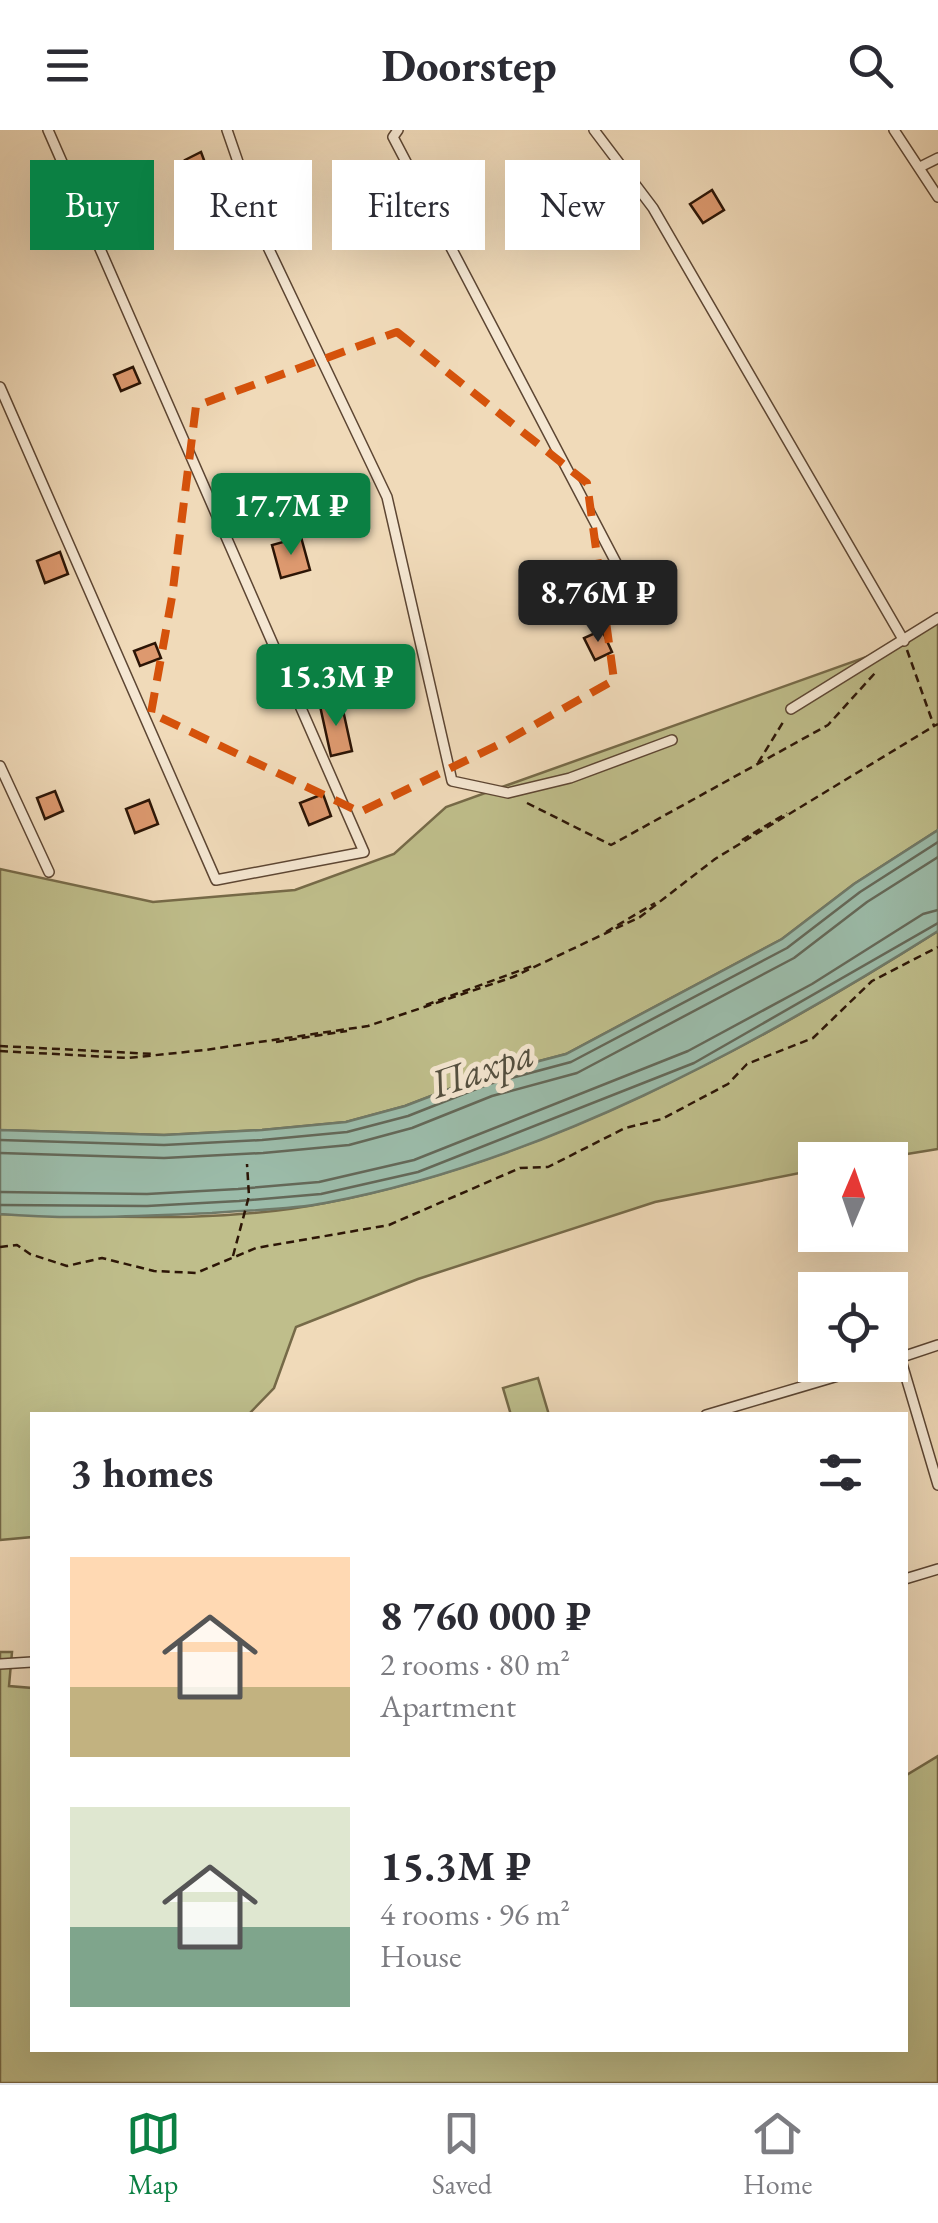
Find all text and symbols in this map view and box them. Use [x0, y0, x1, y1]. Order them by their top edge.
text: Doorstep [381, 36, 557, 94]
icon: menu [40, 38, 95, 93]
icon: search [843, 38, 898, 93]
chip: Buy [30, 160, 154, 250]
chip: Rent [174, 160, 312, 250]
chip: Filters [332, 160, 485, 250]
chip: New [505, 160, 640, 250]
pin: 17.7M ₽ [199, 473, 383, 558]
text: 17.7M ₽ [233, 484, 349, 526]
pin: 8.76M ₽ [506, 560, 690, 645]
text: 8.76M ₽ [540, 571, 656, 613]
pin: 15.3M ₽ [244, 644, 428, 729]
text: 15.3M ₽ [278, 655, 394, 697]
water label: Пахра [422, 1026, 541, 1110]
north arrow [798, 1142, 908, 1252]
map controls [798, 1142, 908, 1382]
button: locate [798, 1272, 908, 1382]
text: 3 homes [70, 1445, 213, 1500]
icon: filters [813, 1445, 868, 1500]
text: 8 760 000 ₽ [380, 1588, 591, 1643]
icon: home [150, 1597, 270, 1717]
text: 2 rooms · 80 m² [380, 1643, 570, 1685]
text: Apartment [380, 1685, 516, 1727]
text: 15.3M ₽ [380, 1838, 531, 1893]
icon: home [150, 1847, 270, 1967]
text: 4 rooms · 96 m² [380, 1893, 570, 1935]
text: House [380, 1935, 461, 1977]
tab: Map [126, 2106, 181, 2202]
tab: Saved [432, 2106, 492, 2202]
tab: Home [743, 2106, 812, 2202]

